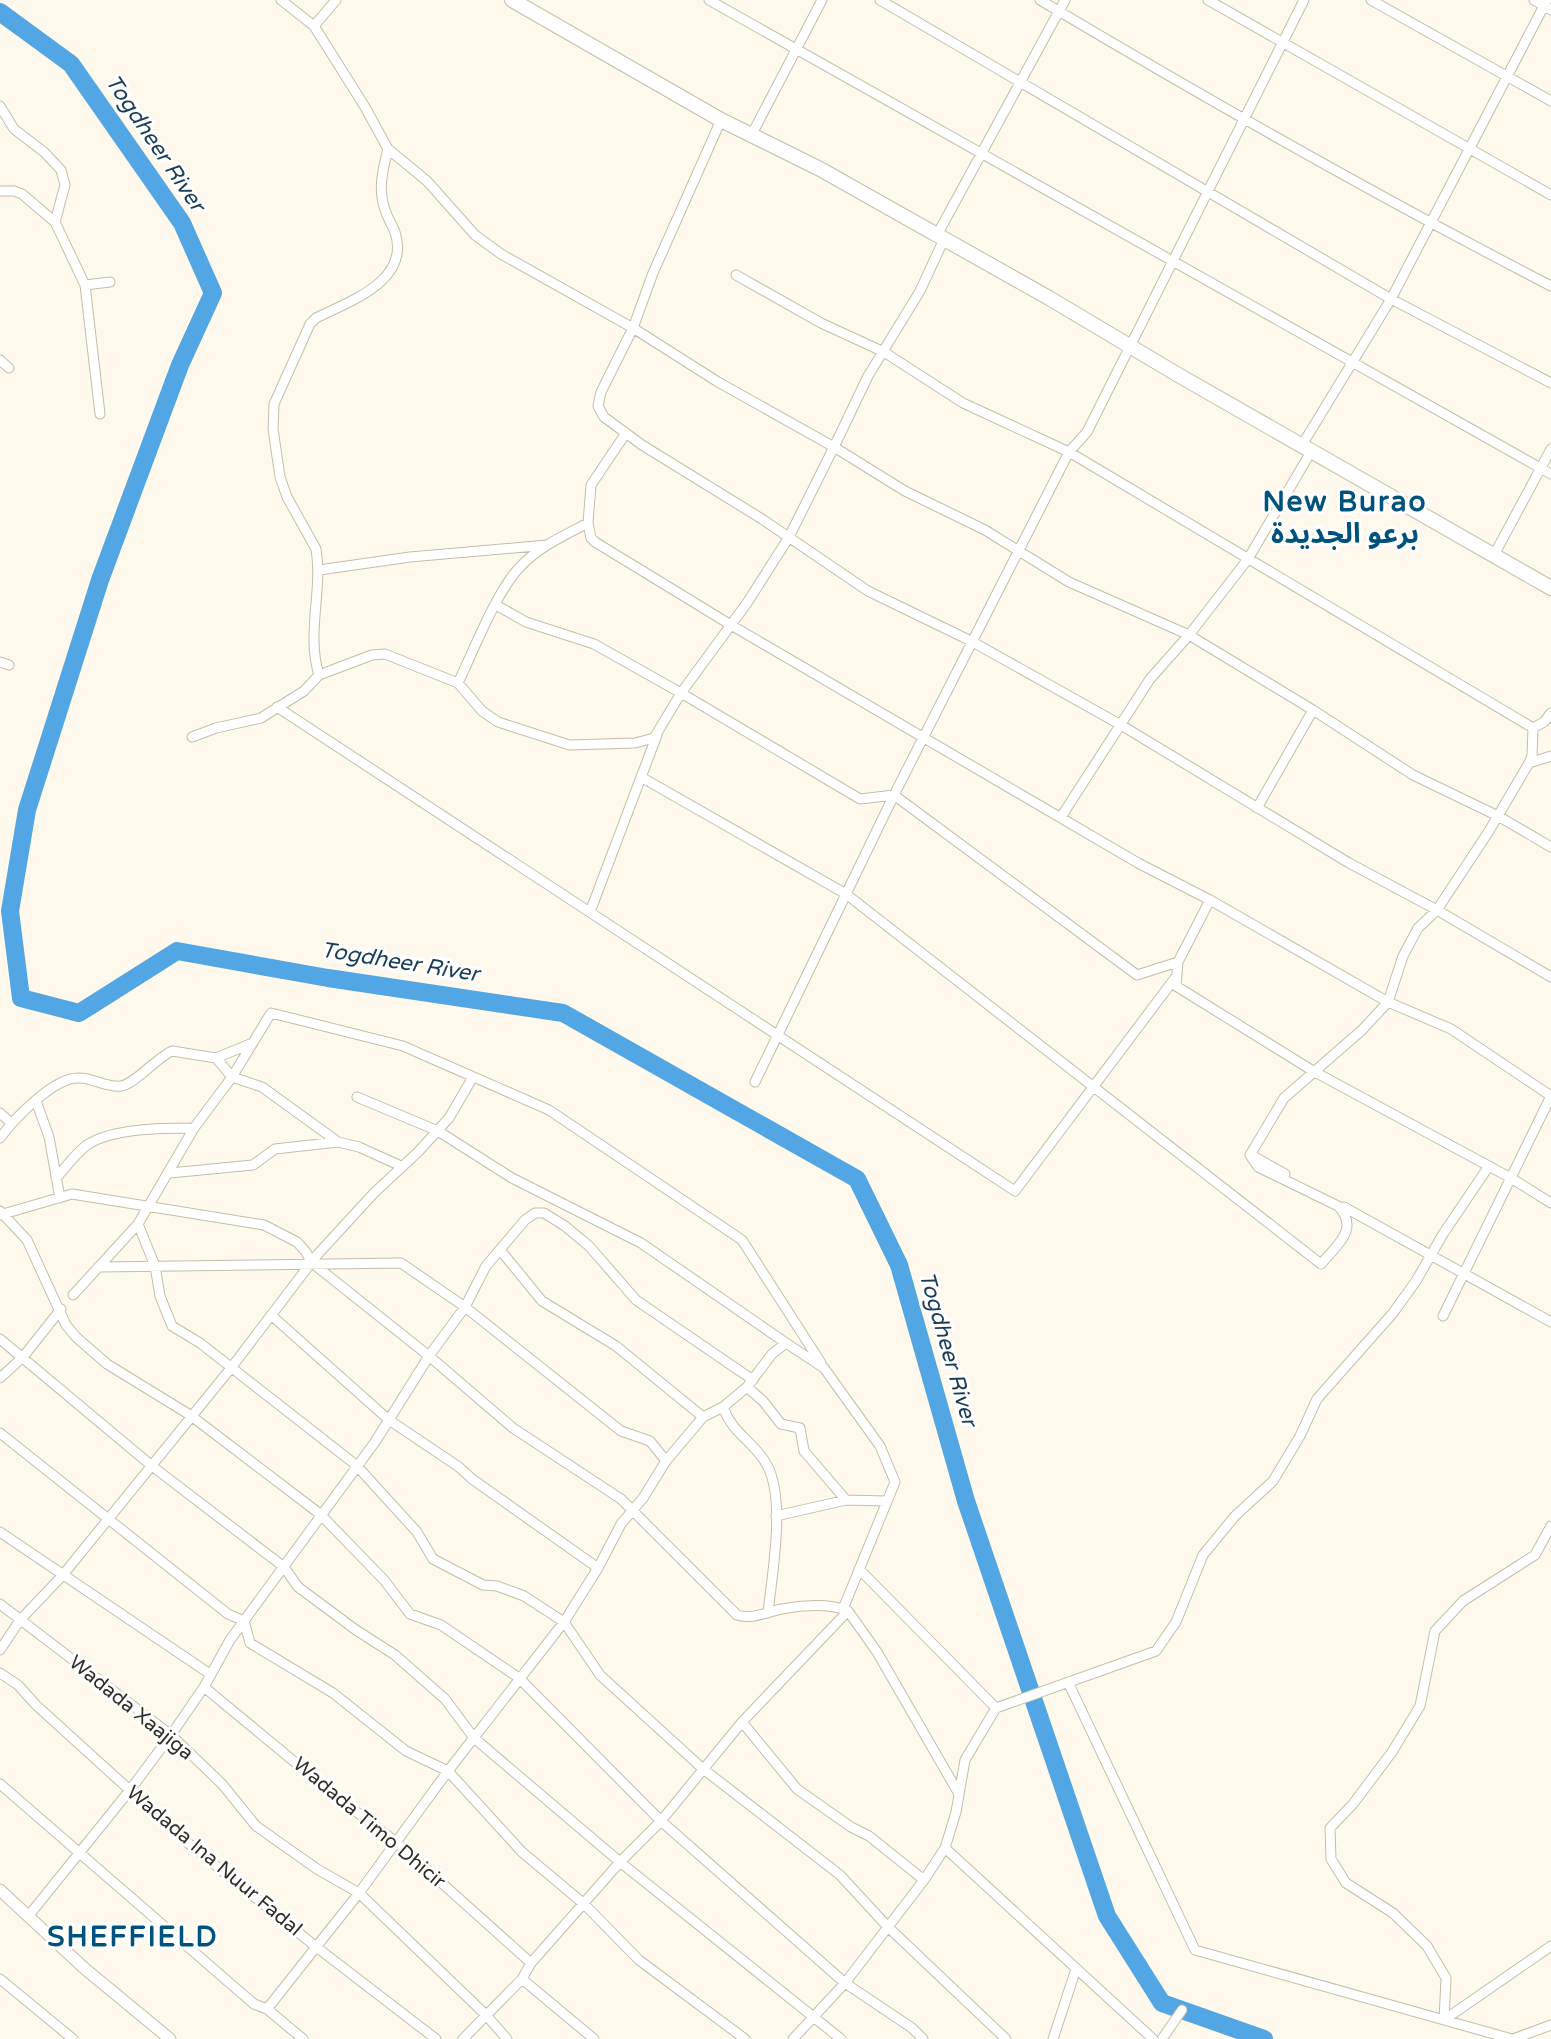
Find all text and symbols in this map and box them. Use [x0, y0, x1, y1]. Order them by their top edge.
water label: Togdheer River [100, 70, 212, 218]
district label: New Burao برعو الجديدة [1262, 485, 1428, 551]
water label: Togdheer River [319, 937, 483, 988]
water label: Togdheer River [914, 1269, 983, 1432]
street label: Wadada Xaajiga [64, 1650, 198, 1766]
street label: Wadada Timo Dhicir [288, 1752, 450, 1894]
street label: Wadada Ina Nuur Fadal [121, 1781, 307, 1941]
district label: SHEFFIELD [47, 1920, 219, 1954]

